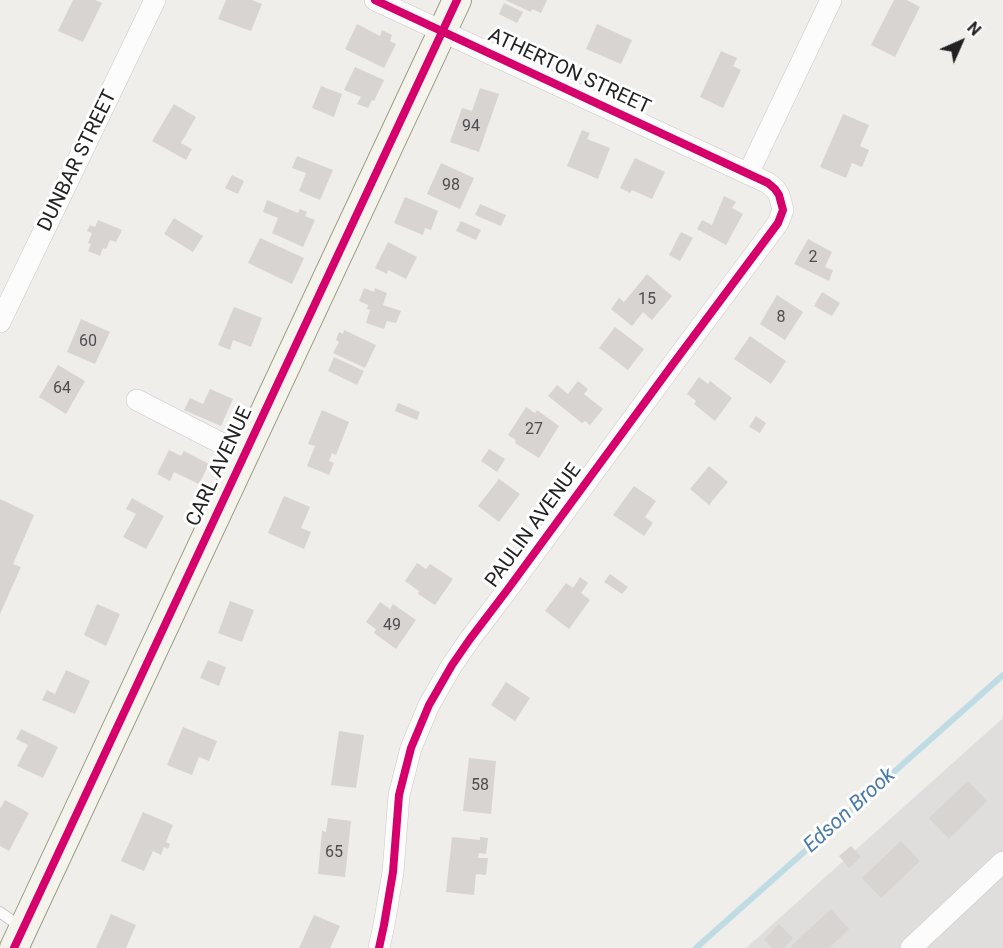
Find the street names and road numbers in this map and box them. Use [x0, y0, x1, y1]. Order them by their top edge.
street label: ATHERTON STREET [484, 24, 654, 120]
street label: DUNBAR STREET [33, 86, 123, 236]
street label: CARL AVENUE [182, 403, 258, 531]
street label: PAULIN AVENUE [481, 459, 587, 593]

